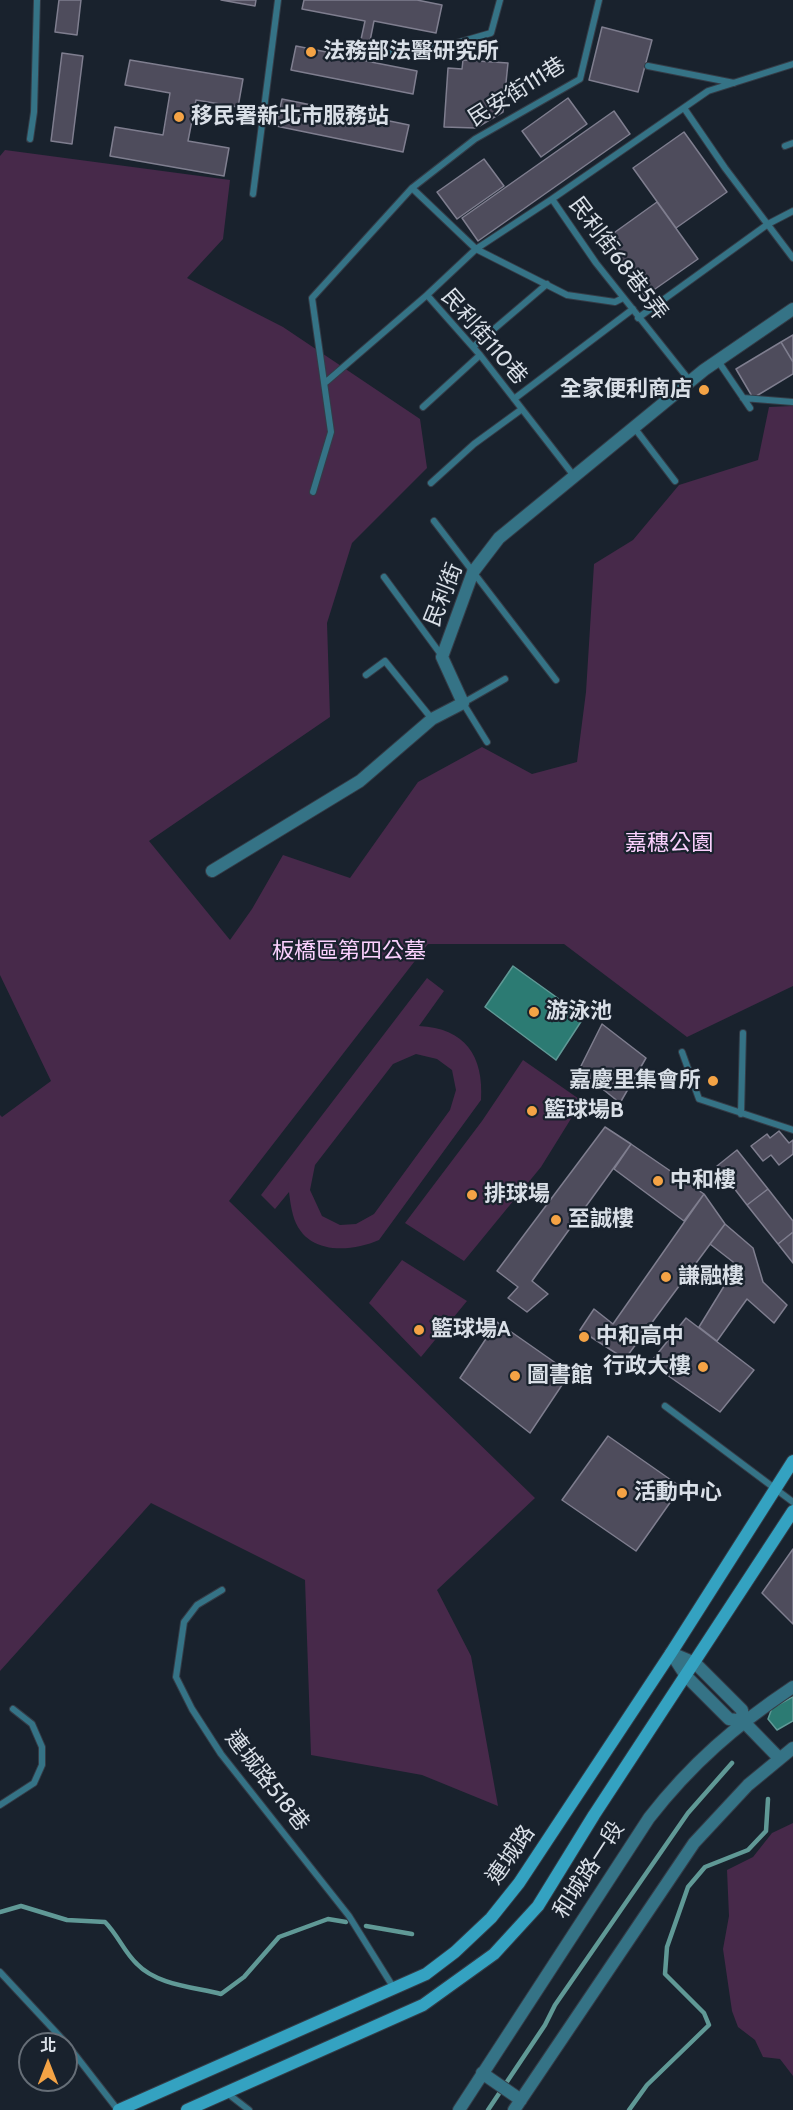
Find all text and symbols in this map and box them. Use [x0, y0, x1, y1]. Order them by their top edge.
place label: 法務部法醫研究所 [323, 39, 499, 65]
marker: 法務部法醫研究所 [304, 45, 318, 59]
street label: 民安街111巷 [464, 52, 570, 132]
place label: 移民署新北市服務站 [191, 104, 389, 130]
marker: 移民署新北市服務站 [172, 110, 186, 124]
street label: 民利街68巷5弄 [563, 192, 673, 326]
street label: 民利街110巷 [435, 284, 533, 390]
place label: 全家便利商店 [560, 377, 692, 403]
marker: 全家便利商店 [697, 383, 711, 397]
street label: 民利街 [419, 559, 469, 631]
park label: 嘉穗公園 [625, 831, 713, 857]
park label: 板橋區第四公墓 [272, 939, 426, 965]
place label: 游泳池 [546, 999, 612, 1025]
marker: 游泳池 [527, 1005, 541, 1019]
place label: 嘉慶里集會所 [569, 1068, 701, 1094]
marker: 嘉慶里集會所 [706, 1074, 720, 1088]
place label: 籃球場B [544, 1098, 624, 1124]
marker: 籃球場B [525, 1104, 539, 1118]
place label: 中和樓 [670, 1168, 736, 1194]
marker: 中和樓 [651, 1174, 665, 1188]
place label: 排球場 [484, 1182, 550, 1208]
marker: 排球場 [465, 1188, 479, 1202]
place label: 至誠樓 [568, 1207, 634, 1233]
marker: 至誠樓 [549, 1213, 563, 1227]
place label: 謙融樓 [678, 1264, 744, 1290]
marker: 謙融樓 [659, 1270, 673, 1284]
place label: 籃球場A [431, 1317, 511, 1343]
marker: 籃球場A [412, 1323, 426, 1337]
place label: 中和高中 [596, 1324, 684, 1350]
marker: 中和高中 [577, 1330, 591, 1344]
place label: 行政大樓 [603, 1354, 691, 1380]
marker: 行政大樓 [696, 1360, 710, 1374]
place label: 圖書館 [527, 1363, 593, 1389]
marker: 圖書館 [508, 1369, 522, 1383]
place label: 活動中心 [634, 1480, 722, 1506]
marker: 活動中心 [615, 1486, 629, 1500]
street label: 連城路518巷 [220, 1725, 314, 1837]
street label: 和城路一段 [548, 1817, 630, 1923]
street label: 連城路 [481, 1820, 541, 1890]
north arrow [18, 2032, 78, 2092]
text: 北 [40, 2036, 56, 2055]

